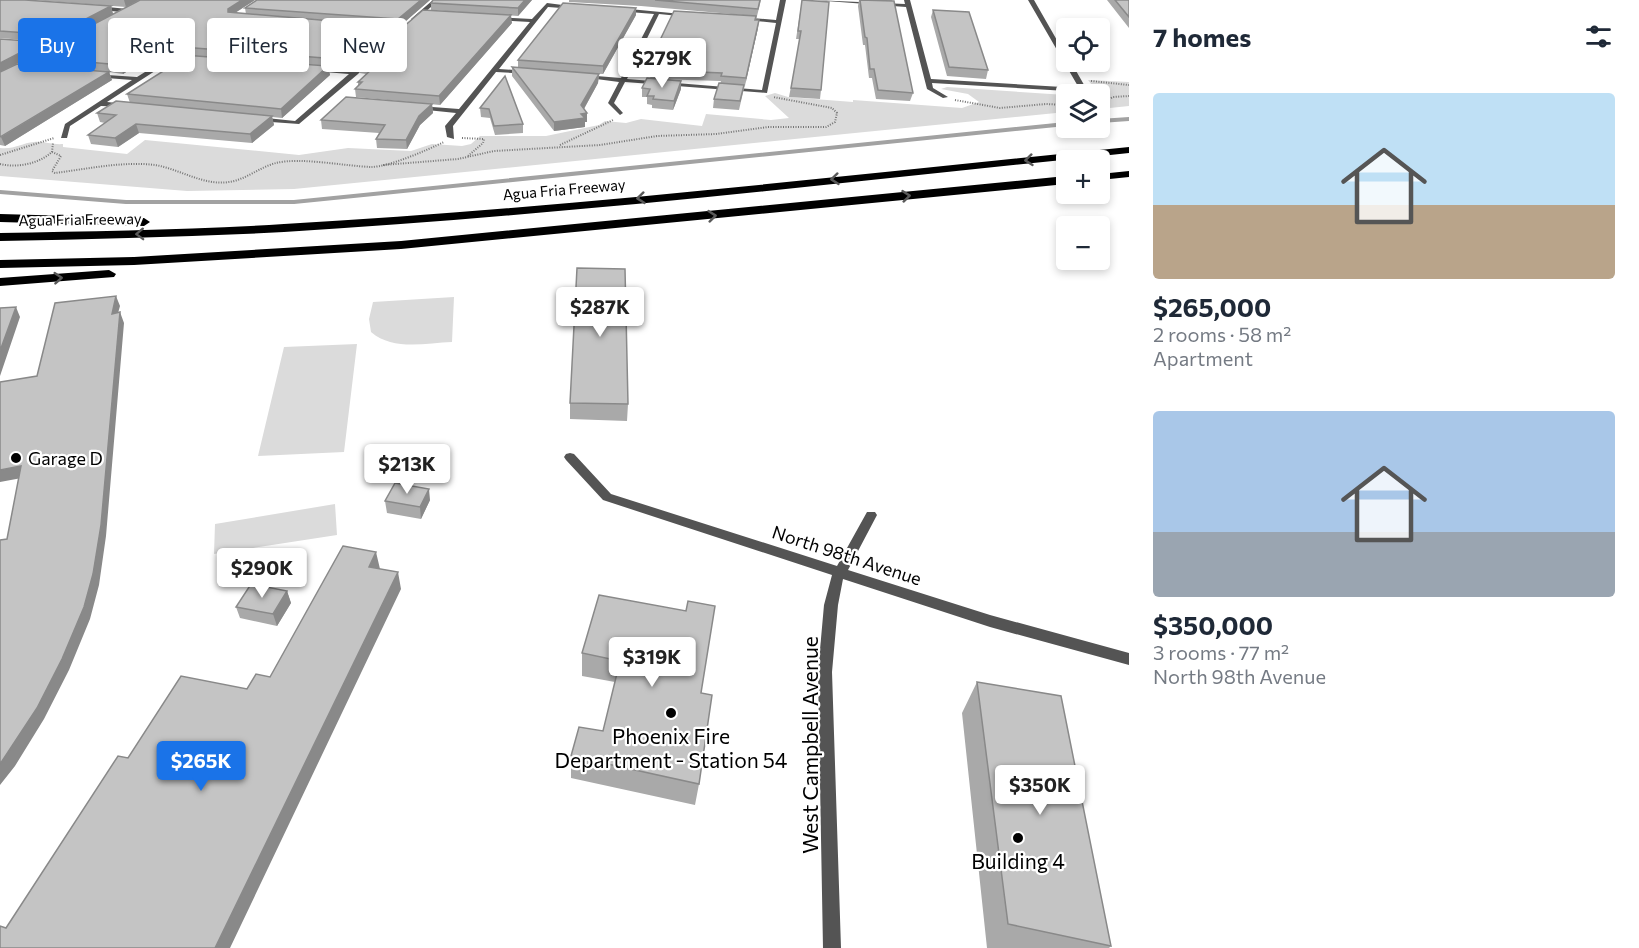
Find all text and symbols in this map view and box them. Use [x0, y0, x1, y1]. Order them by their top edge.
chip: Buy [18, 18, 96, 72]
chip: Rent [108, 18, 195, 72]
chip: Filters [207, 18, 309, 72]
chip: New [321, 18, 407, 72]
map controls [1056, 18, 1110, 270]
button: locate [1056, 18, 1110, 72]
icon: filters [1582, 20, 1615, 53]
text: 7 homes [1153, 21, 1251, 52]
pin: $279K [620, 38, 704, 89]
text: $279K [632, 45, 692, 69]
button: layers [1056, 84, 1110, 138]
icon: home [1330, 132, 1438, 240]
button: + [1056, 150, 1110, 204]
one-way arrow [1025, 153, 1034, 166]
one-way arrow [831, 172, 840, 185]
street label: Agua Fria Freeway [502, 175, 626, 203]
one-way arrow [901, 190, 910, 203]
one-way arrow [637, 191, 646, 204]
street label: Agua Fria Freeway [18, 209, 142, 229]
one-way arrow [707, 210, 716, 223]
button: − [1056, 216, 1110, 270]
one-way arrow [135, 228, 144, 241]
one-way arrow [54, 271, 63, 284]
pin: $287K [558, 287, 642, 338]
text: $265,000 [1153, 291, 1271, 322]
text: $287K [570, 294, 630, 318]
text: 2 rooms · 58 m² [1153, 322, 1291, 346]
text: Apartment [1153, 346, 1253, 370]
pin: $213K [365, 444, 449, 495]
place label: Garage D [28, 447, 103, 469]
icon: home [1330, 450, 1438, 558]
marker: Garage D [9, 451, 23, 465]
text: $213K [378, 451, 436, 475]
street label: North 98th Avenue [770, 520, 924, 590]
pin: $290K [220, 548, 304, 599]
text: $290K [231, 555, 293, 579]
text: $350,000 [1153, 609, 1273, 640]
street label: West Campbell Avenue [797, 636, 822, 854]
pin: $319K [610, 637, 694, 688]
text: 3 rooms · 77 m² [1153, 640, 1289, 664]
text: $319K [623, 644, 681, 668]
text: North 98th Avenue [1153, 664, 1326, 688]
marker: Phoenix Fire Department - Station 54 [664, 706, 678, 720]
place label: Phoenix Fire Department - Station 54 [555, 723, 788, 772]
pin: $265K [159, 741, 243, 792]
text: $265K [171, 748, 231, 772]
pin: $350K [998, 765, 1082, 816]
text: $350K [1009, 772, 1071, 796]
marker: Building 4 [1011, 831, 1025, 845]
place label: Building 4 [971, 848, 1065, 873]

